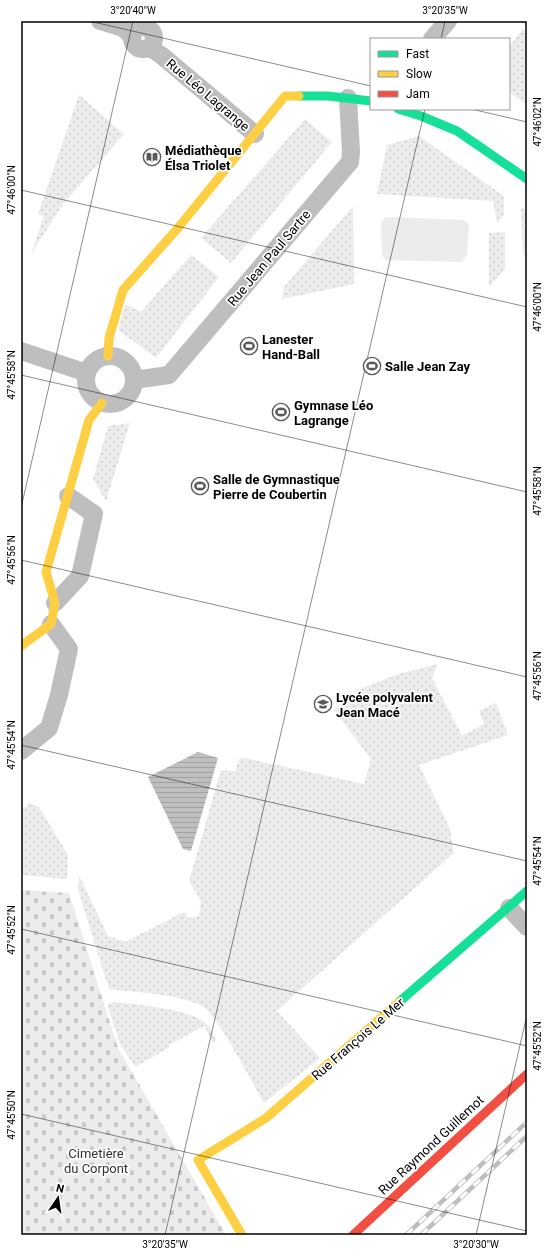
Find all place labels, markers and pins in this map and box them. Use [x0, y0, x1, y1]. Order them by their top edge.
place label: Médiathèque Élsa Triolet [165, 143, 241, 173]
library icon: Médiathèque Élsa Triolet [142, 147, 162, 167]
place label: Lanester Hand-Ball [262, 332, 320, 362]
sports icon: Lanester Hand-Ball [239, 336, 259, 356]
sports icon: Salle Jean Zay [362, 356, 382, 376]
place label: Salle Jean Zay [385, 359, 471, 374]
place label: Gymnase Léo Lagrange [294, 398, 373, 428]
sports icon: Gymnase Léo Lagrange [271, 402, 291, 422]
place label: Salle de Gymnastique Pierre de Coubertin [213, 472, 340, 502]
sports icon: Salle de Gymnastique Pierre de Coubertin [190, 476, 210, 496]
place label: Lycée polyvalent Jean Macé [336, 690, 434, 720]
school or university icon: Lycée polyvalent Jean Macé [313, 694, 333, 714]

